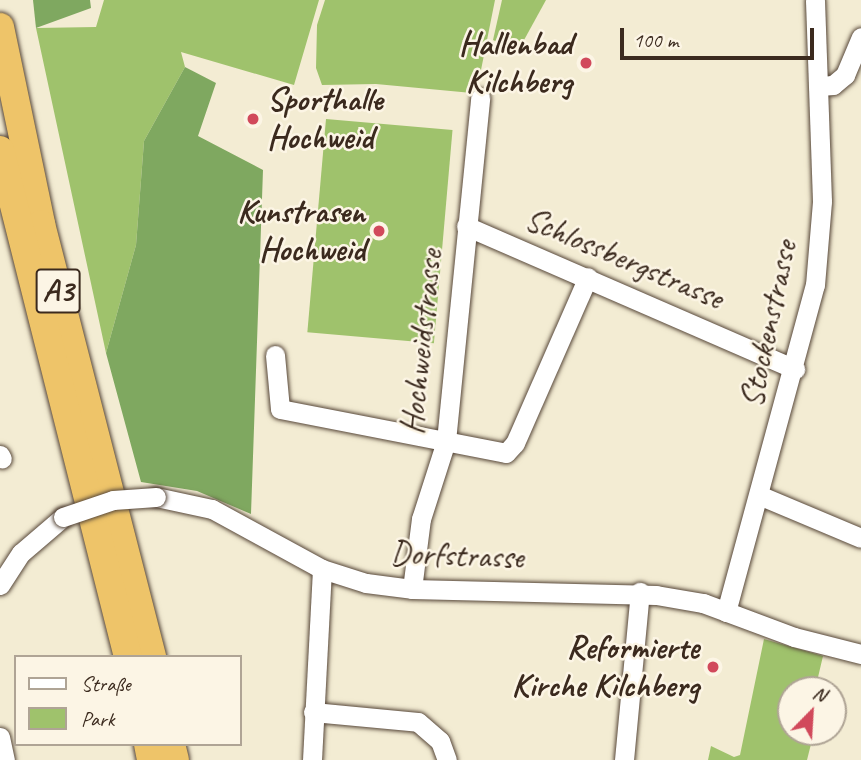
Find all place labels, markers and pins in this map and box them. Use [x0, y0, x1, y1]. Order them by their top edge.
place label: Hallenbad Kilchberg [459, 24, 572, 102]
marker: Hallenbad Kilchberg [578, 55, 594, 71]
place label: Sporthalle Hochweid [267, 80, 382, 158]
marker: Sporthalle Hochweid [245, 111, 261, 127]
place label: Kunstrasen Hochweid [237, 192, 365, 270]
marker: Kunstrasen Hochweid [371, 223, 387, 239]
place label: Reformierte Kirche Kilchberg [511, 628, 699, 706]
marker: Reformierte Kirche Kilchberg [705, 659, 721, 675]

